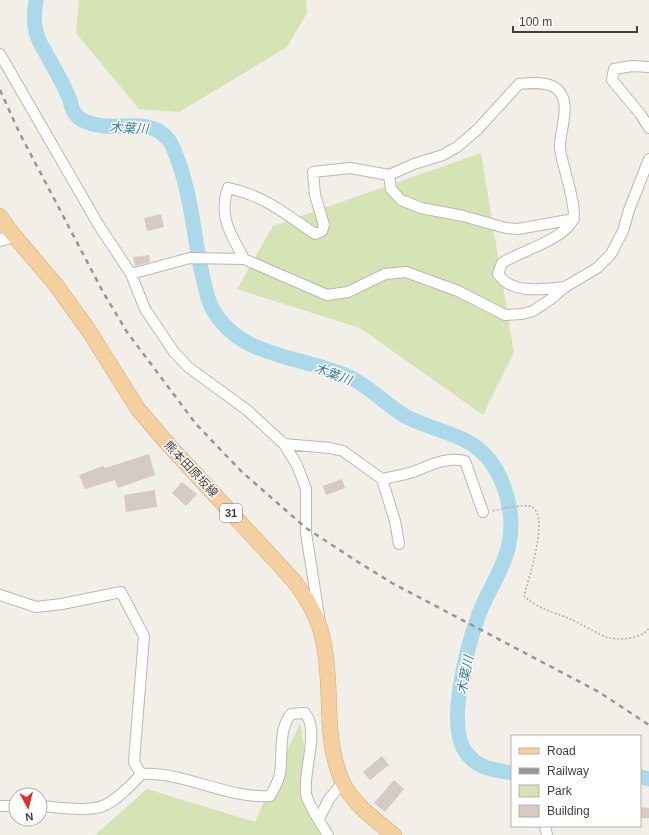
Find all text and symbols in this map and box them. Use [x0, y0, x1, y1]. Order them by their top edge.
scale bar [513, 8, 637, 34]
text: 100 m [519, 15, 552, 29]
water label: 木葉川 [109, 119, 151, 137]
water label: 木葉川 [312, 360, 356, 388]
street label: 熊本田原坂線 [161, 438, 221, 500]
road number: 31 [220, 504, 242, 522]
water label: 木葉川 [454, 652, 476, 696]
legend [511, 735, 641, 827]
text: Road [547, 744, 576, 758]
text: Railway [547, 764, 589, 778]
text: Park [547, 784, 573, 798]
north arrow [8, 787, 48, 827]
text: Building [547, 804, 590, 818]
text: N [24, 810, 34, 823]

